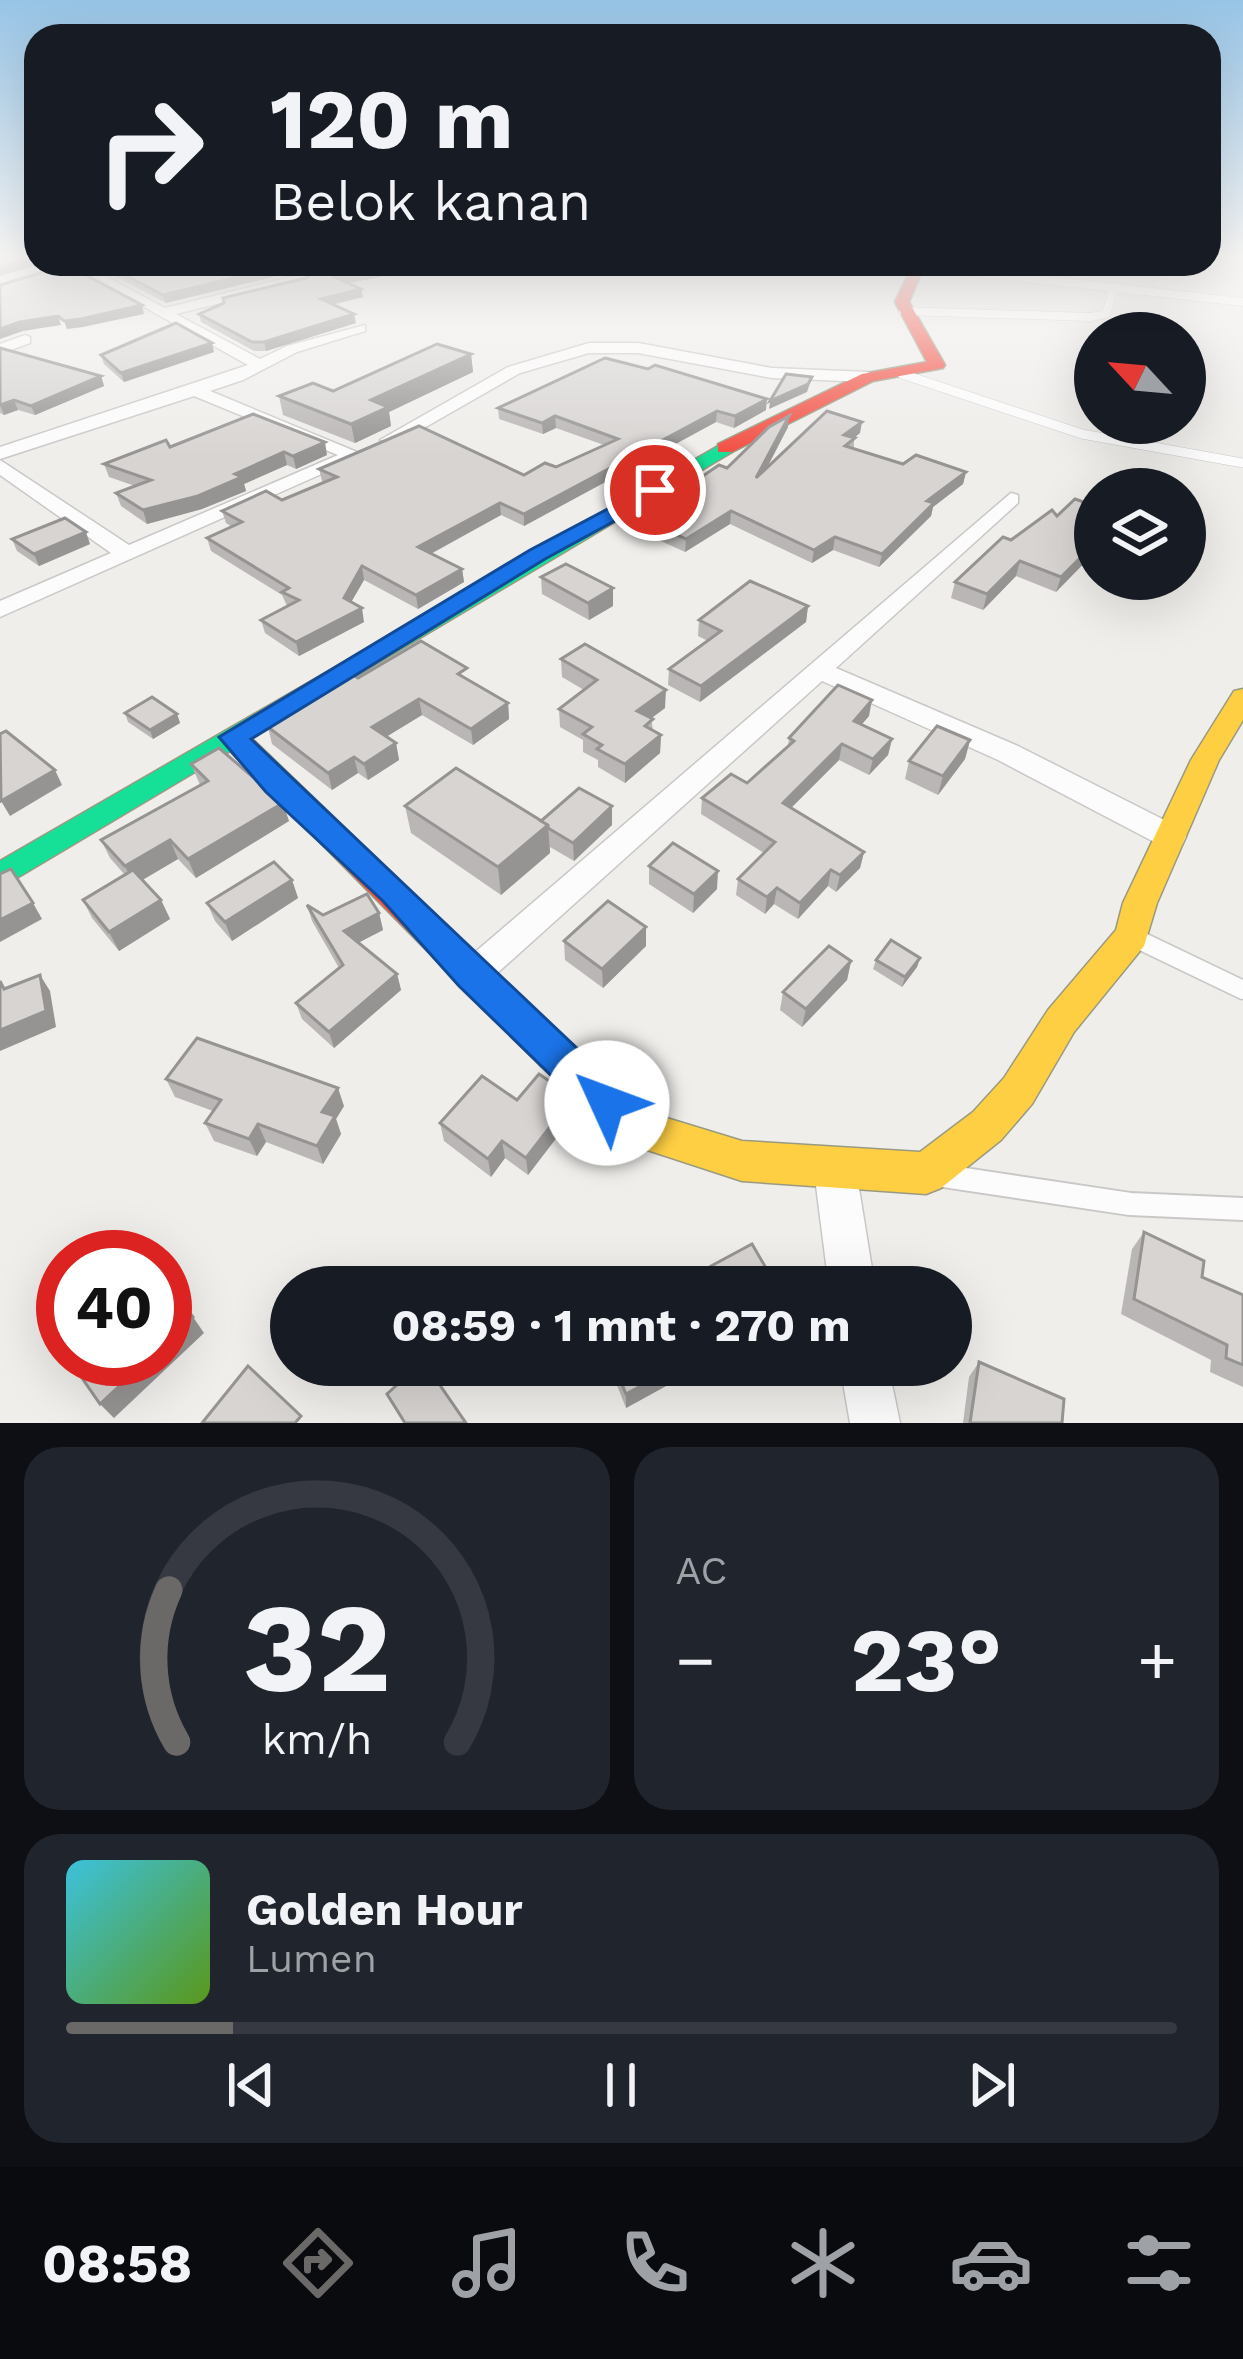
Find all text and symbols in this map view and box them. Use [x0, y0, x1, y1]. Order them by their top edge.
text: 120 m [270, 70, 513, 168]
icon: right [72, 72, 228, 228]
text: Belok kanan [270, 170, 591, 233]
north arrow [1074, 312, 1206, 444]
map controls [1074, 312, 1206, 600]
pin [604, 439, 706, 541]
icon: arrive [622, 457, 688, 523]
button: layers [1074, 468, 1206, 600]
position arrow [544, 1040, 670, 1166]
speed limit sign: 40 [36, 1230, 192, 1386]
text: 08:59 · 1 mnt · 270 m [392, 1299, 850, 1352]
text: AC [676, 1548, 727, 1593]
text: 32 [243, 1575, 391, 1721]
text: 23° [850, 1607, 1002, 1713]
text: − [676, 1622, 715, 1699]
text: + [1137, 1622, 1177, 1699]
text: km/h [261, 1713, 372, 1763]
text: Golden Hour [246, 1883, 523, 1936]
text: Lumen [246, 1936, 377, 1981]
icon: previous [218, 2052, 284, 2118]
icon: pause [588, 2052, 654, 2118]
icon: next [959, 2052, 1025, 2118]
icon: directions [276, 2221, 360, 2305]
icon: music [445, 2221, 529, 2305]
icon: phone [613, 2221, 697, 2305]
icon: climate [781, 2221, 865, 2305]
icon: car [949, 2221, 1033, 2305]
icon: filters [1117, 2221, 1201, 2305]
text: 08:58 [42, 2232, 192, 2295]

